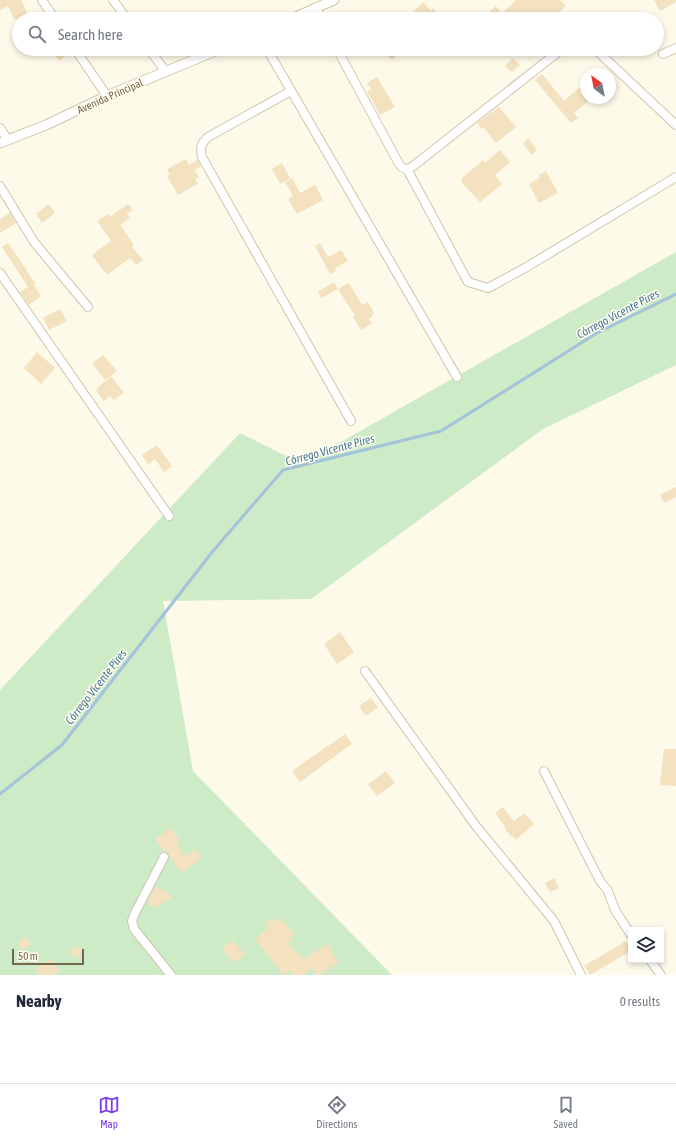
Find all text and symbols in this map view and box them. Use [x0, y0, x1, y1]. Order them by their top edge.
search box [12, 12, 664, 56]
icon: search [26, 23, 48, 45]
text: Search here [58, 26, 123, 43]
north arrow [580, 68, 616, 104]
street label: Avenida Principal [75, 76, 145, 116]
water label: Córrego Vicente Pires [574, 286, 662, 342]
water label: Córrego Vicente Pires [284, 431, 376, 469]
water label: Córrego Vicente Pires [62, 647, 130, 727]
map controls [628, 927, 664, 963]
button: layers [628, 927, 664, 963]
scale bar [12, 947, 84, 966]
text: 50 m [18, 950, 38, 962]
text: Nearby [16, 991, 62, 1011]
text: 0 results [620, 994, 660, 1009]
tab: Map [98, 1094, 120, 1130]
tab: Directions [316, 1094, 357, 1130]
tab: Saved [554, 1094, 578, 1130]

